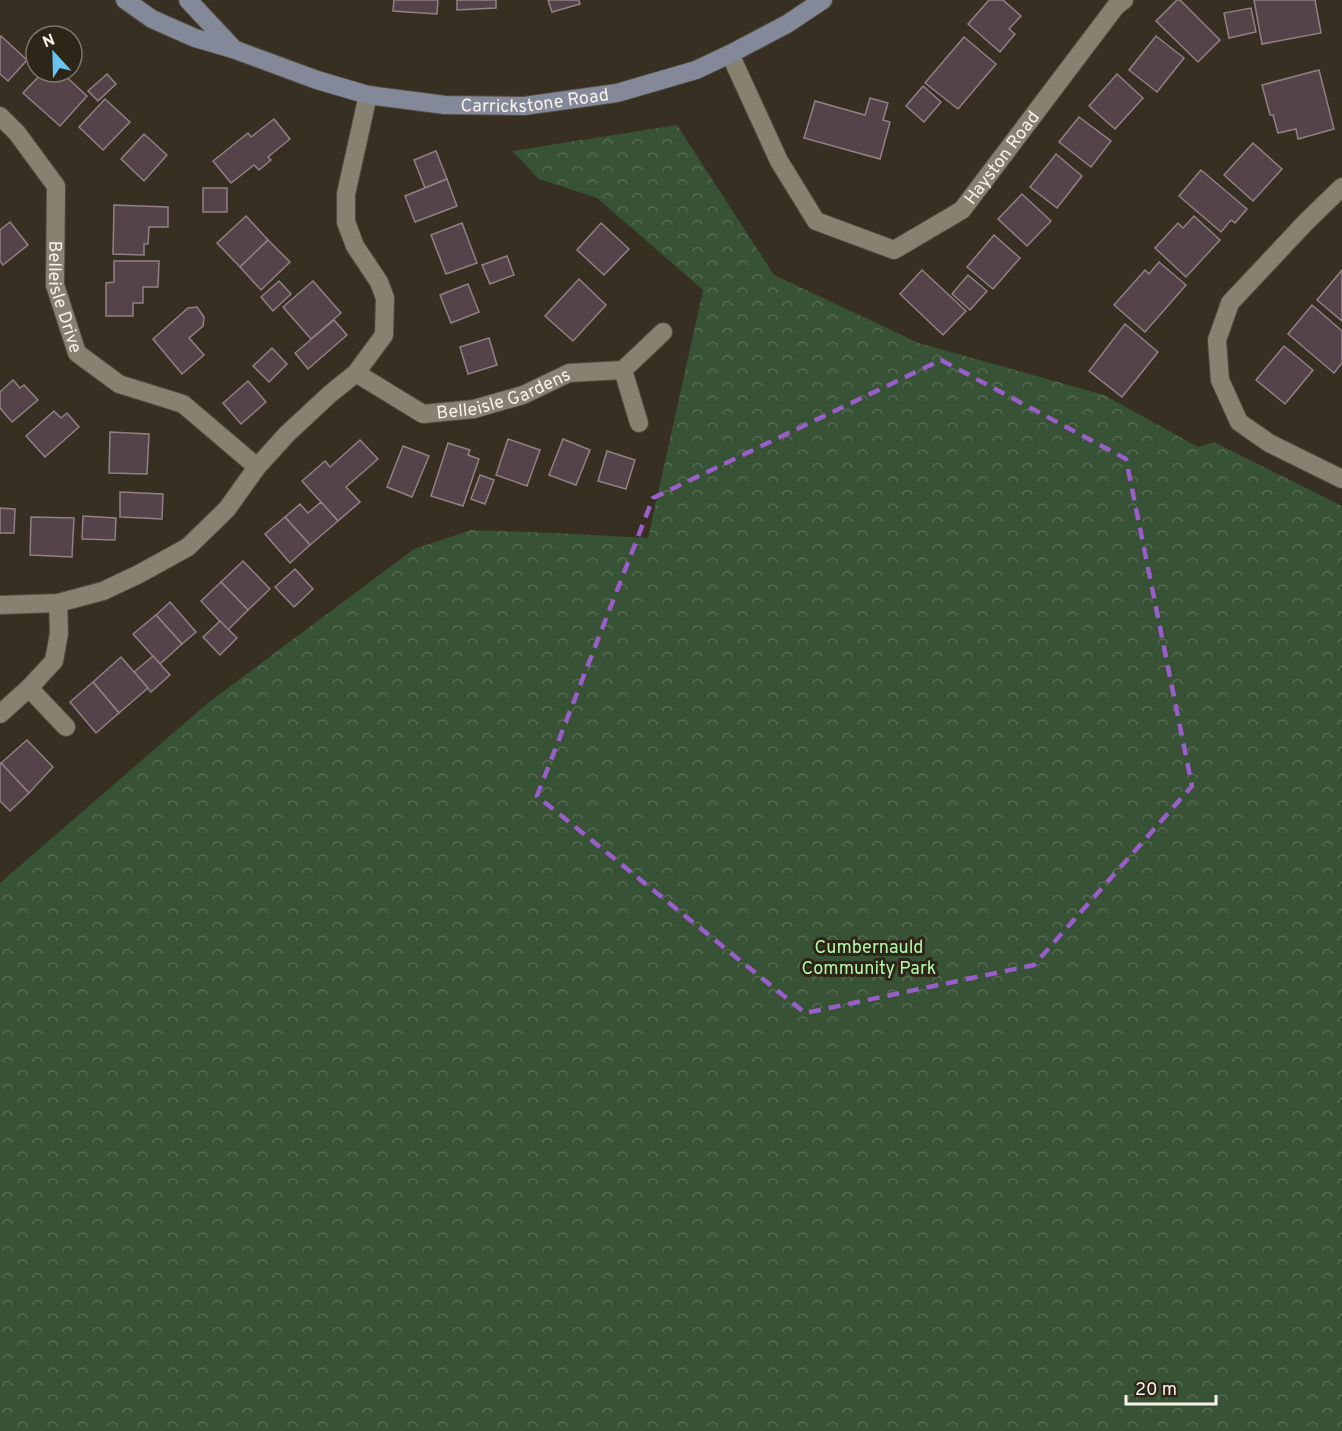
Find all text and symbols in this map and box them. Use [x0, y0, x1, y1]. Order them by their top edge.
north arrow [24, 24, 84, 84]
text: N [40, 31, 58, 53]
street label: Carrickstone Road [460, 84, 610, 119]
street label: Hayston Road [960, 107, 1046, 210]
street label: Belleisle Drive [42, 240, 86, 356]
street label: Belleisle Gardens [436, 364, 575, 426]
park label: Cumbernauld Community Park [802, 937, 936, 981]
scale bar [1126, 1368, 1216, 1406]
text: 20 m [1135, 1379, 1177, 1402]

